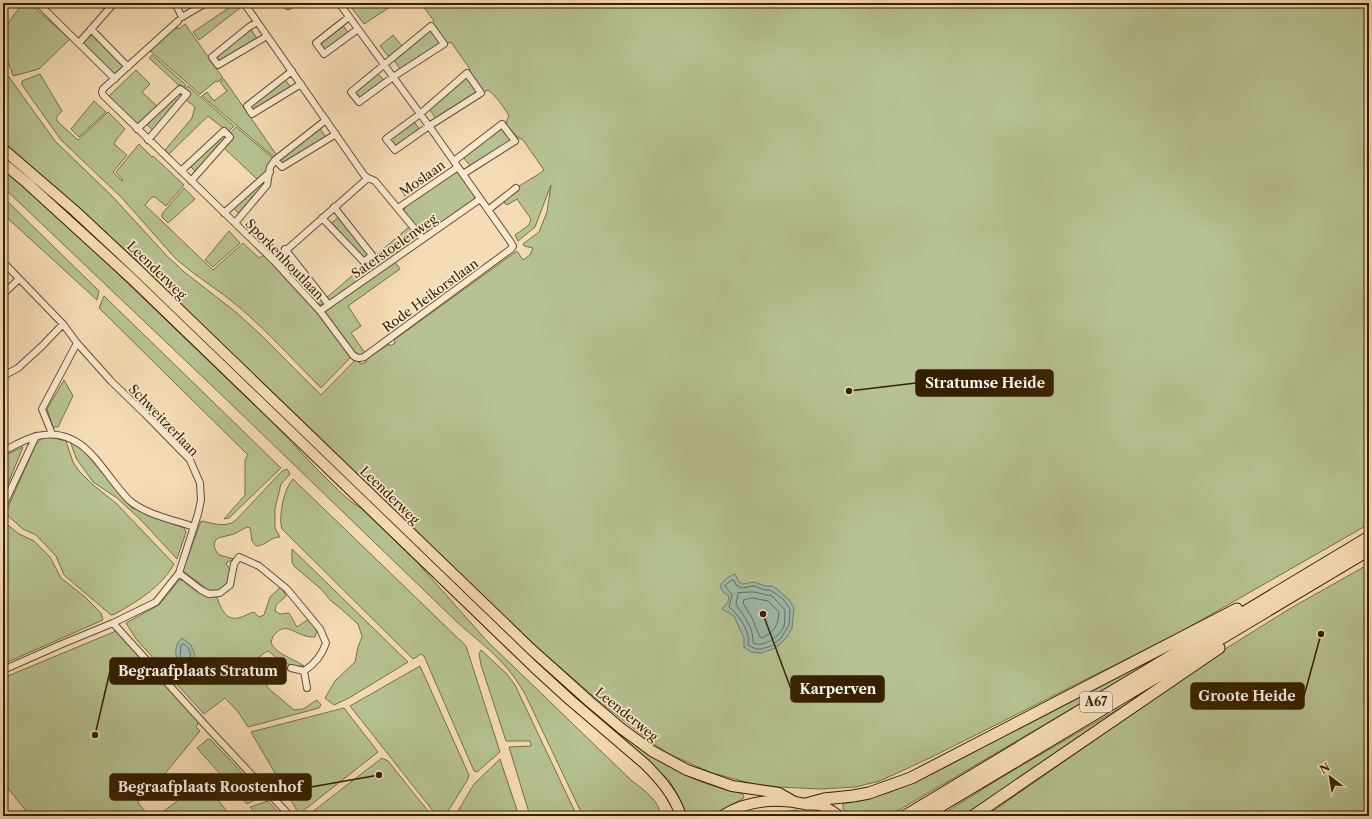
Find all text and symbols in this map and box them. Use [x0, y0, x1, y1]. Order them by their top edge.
street label: Moslaan [396, 156, 448, 200]
street label: Saterstoelenweg [348, 210, 440, 281]
street label: Sporkenhoutlaan [242, 215, 328, 303]
street label: Leenderweg [124, 238, 190, 302]
street label: Rode Heikorstlaan [379, 255, 481, 335]
callout: Stratumse Heide [916, 370, 1053, 396]
text: Stratumse Heide [925, 374, 1045, 392]
street label: Schweitzerlaan [126, 381, 202, 459]
street label: Leenderweg [357, 463, 423, 527]
callout: Begraafplaats Stratum [110, 658, 286, 684]
text: Begraafplaats Stratum [118, 662, 278, 680]
callout: Karperven [791, 676, 884, 702]
text: Karperven [800, 680, 877, 698]
callout: Groote Heide [1191, 683, 1304, 709]
street label: Leenderweg [592, 684, 662, 744]
text: Groote Heide [1198, 687, 1296, 705]
road number: A67 [1080, 692, 1112, 712]
north arrow [1310, 757, 1350, 797]
text: N [1317, 760, 1333, 777]
callout: Begraafplaats Roostenhof [110, 774, 311, 800]
text: Begraafplaats Roostenhof [118, 778, 304, 796]

